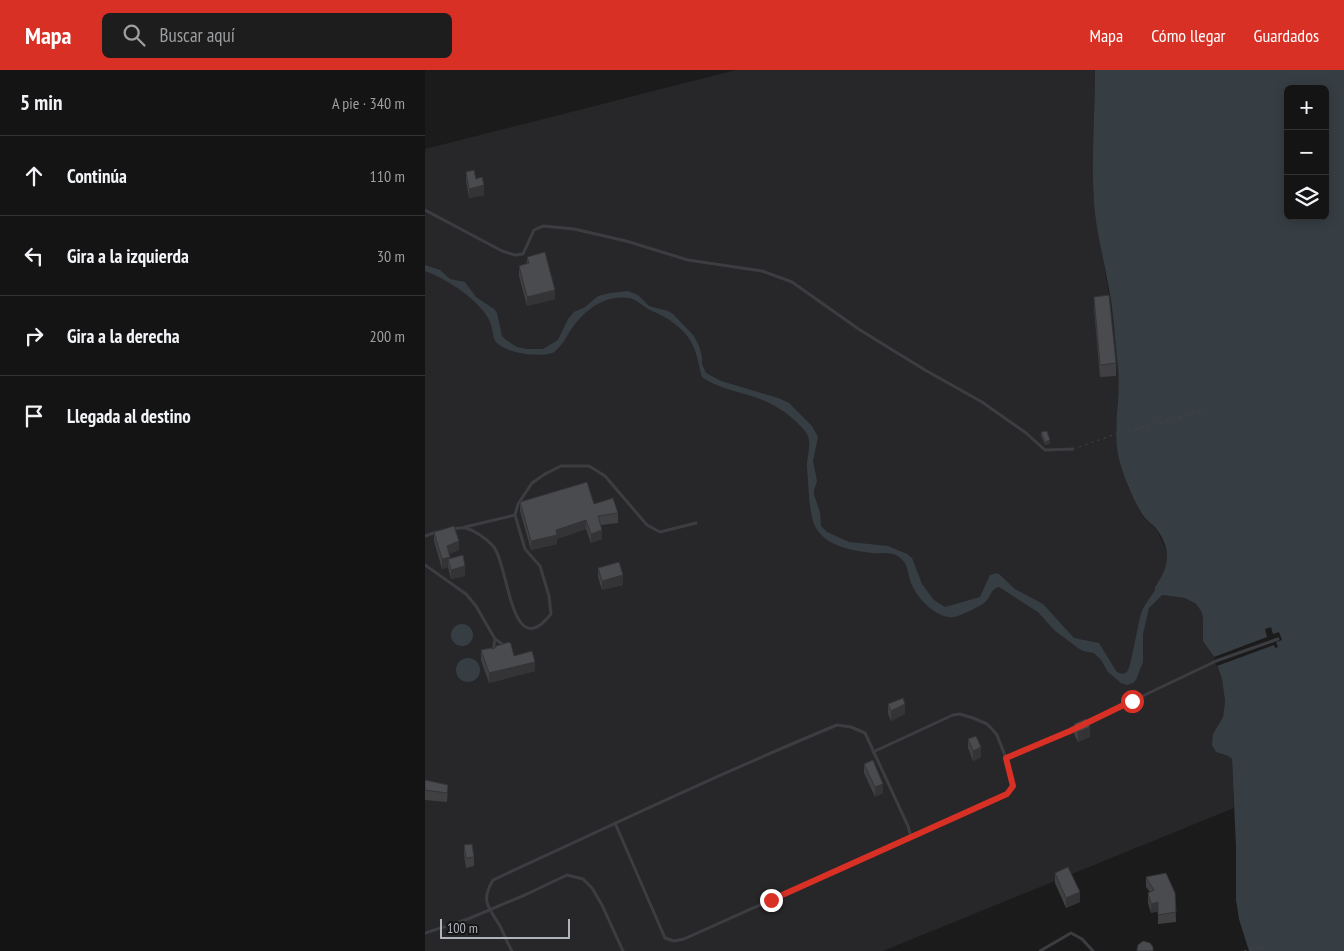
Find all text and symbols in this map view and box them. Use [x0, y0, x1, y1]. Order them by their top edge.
search box [102, 13, 452, 58]
text: Mapa [25, 20, 72, 51]
icon: search [120, 21, 148, 49]
text: Buscar aquí [160, 23, 235, 47]
text: Mapa [1089, 24, 1123, 47]
text: Cómo llegar [1151, 24, 1226, 47]
text: Guardados [1254, 24, 1319, 47]
map controls [1284, 85, 1329, 220]
button: + [1284, 85, 1329, 130]
text: 5 min [20, 89, 62, 116]
text: A pie · 340 m [332, 93, 405, 113]
button: − [1284, 130, 1329, 175]
icon: ahead [20, 162, 48, 190]
text: Continúa [67, 164, 127, 188]
text: 110 m [370, 166, 405, 186]
button: layers [1284, 175, 1329, 220]
icon: left [20, 242, 48, 270]
text: Gira a la izquierda [67, 244, 189, 268]
text: 30 m [377, 246, 405, 266]
icon: right [20, 322, 48, 350]
text: Gira a la derecha [67, 324, 180, 348]
text: 200 m [370, 326, 405, 346]
icon: arrive [20, 402, 48, 430]
text: Llegada al destino [67, 404, 191, 428]
route start [1121, 690, 1144, 713]
route end [760, 889, 783, 912]
scale bar [440, 916, 570, 939]
text: 100 m [447, 919, 478, 937]

